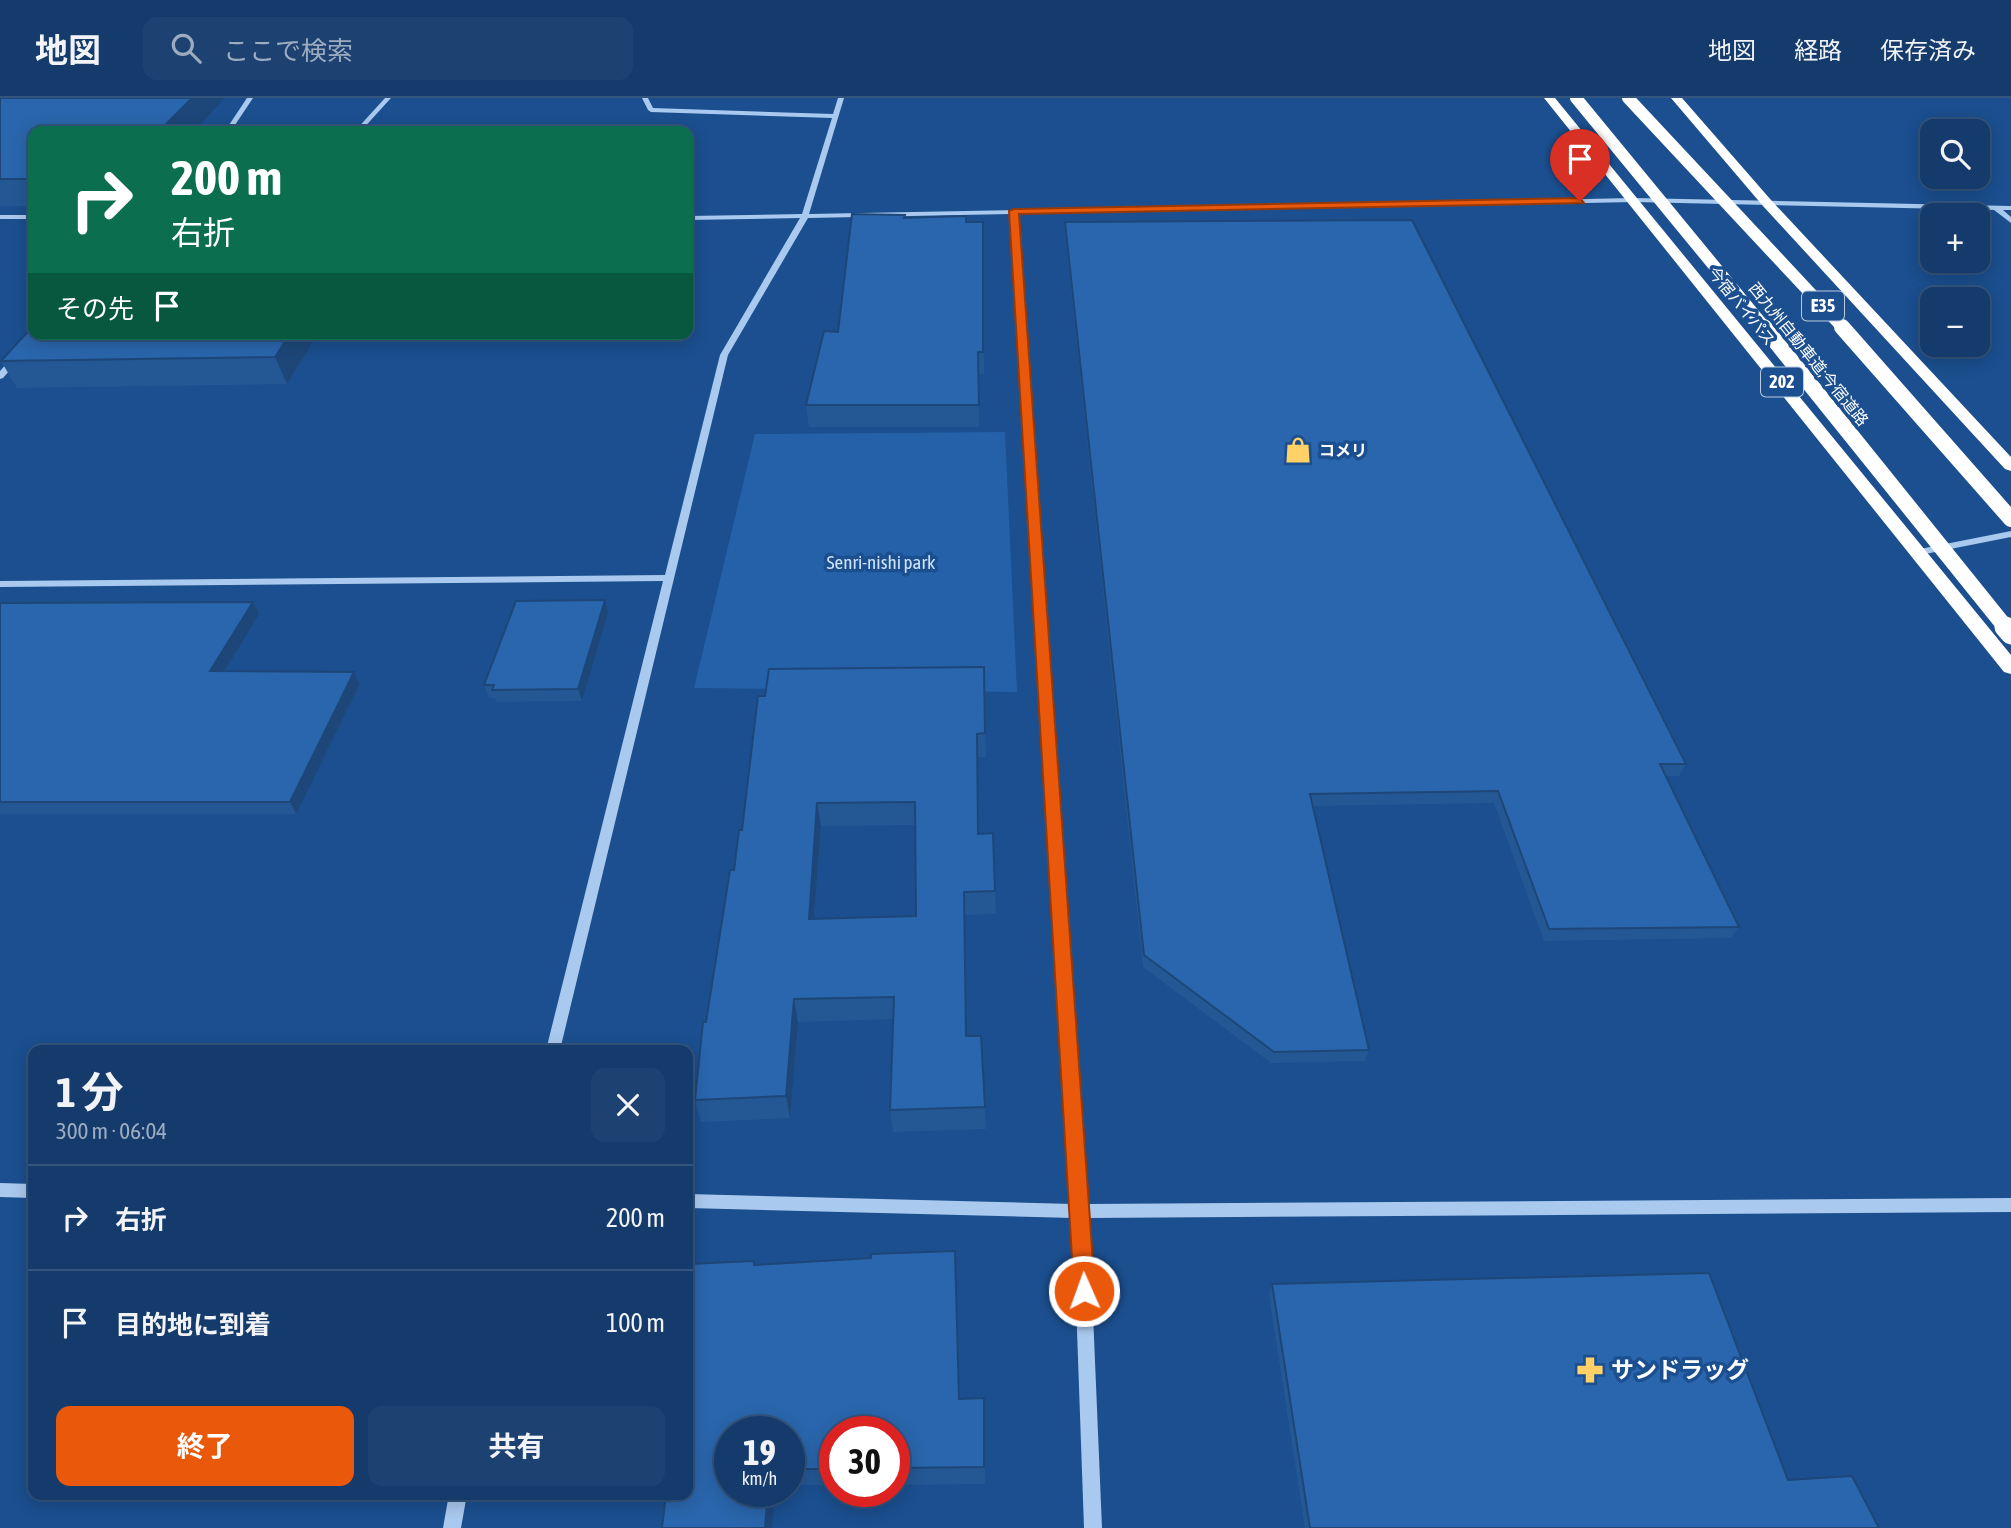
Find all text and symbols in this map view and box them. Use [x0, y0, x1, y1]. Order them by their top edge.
search box [143, 17, 633, 80]
icon: search [167, 29, 205, 67]
text: 地図 [35, 31, 101, 69]
text: ここで検索 [223, 36, 353, 66]
text: 地図 [1708, 37, 1756, 64]
text: 経路 [1794, 37, 1842, 64]
text: 保存済み [1880, 37, 1976, 64]
map controls [1920, 119, 1990, 357]
button: search [1920, 119, 1990, 189]
pin [1550, 129, 1610, 201]
icon: arrive [1561, 140, 1599, 178]
text: 200 m [171, 149, 282, 205]
icon: right [56, 154, 147, 245]
button: + [1920, 203, 1990, 273]
text: 右折 [171, 214, 235, 251]
street label: 今宿バイパス [1705, 263, 1779, 349]
street label: 西九州自動車道;今宿道路 [1746, 279, 1872, 429]
icon: arrive [148, 287, 186, 325]
button: − [1920, 287, 1990, 357]
road number: E35 [1802, 292, 1844, 321]
text: その先 [56, 294, 134, 324]
road number: 202 [1761, 368, 1803, 396]
shop icon: コメリ [1283, 435, 1313, 465]
place label: コメリ [1319, 441, 1367, 459]
park label: Senri-nishi park [827, 551, 936, 573]
text: 1 分 [56, 1068, 124, 1116]
button: close [591, 1068, 665, 1142]
text: 300 m · 06:04 [56, 1118, 167, 1144]
icon: right [56, 1199, 94, 1237]
text: 200 m [606, 1203, 665, 1233]
text: 右折 [115, 1205, 167, 1235]
position arrow [1047, 1254, 1121, 1328]
icon: arrive [56, 1304, 94, 1342]
text: 100 m [606, 1308, 665, 1338]
text: 目的地に到着 [115, 1310, 271, 1340]
pharmacy icon: サンドラッグ [1575, 1355, 1605, 1385]
place label: サンドラッグ [1611, 1357, 1749, 1383]
button: 終了 [56, 1406, 354, 1486]
button: 共有 [368, 1406, 665, 1486]
speed limit sign: 30 [819, 1416, 910, 1507]
text: 19 [743, 1432, 776, 1472]
text: km/h [742, 1468, 777, 1489]

